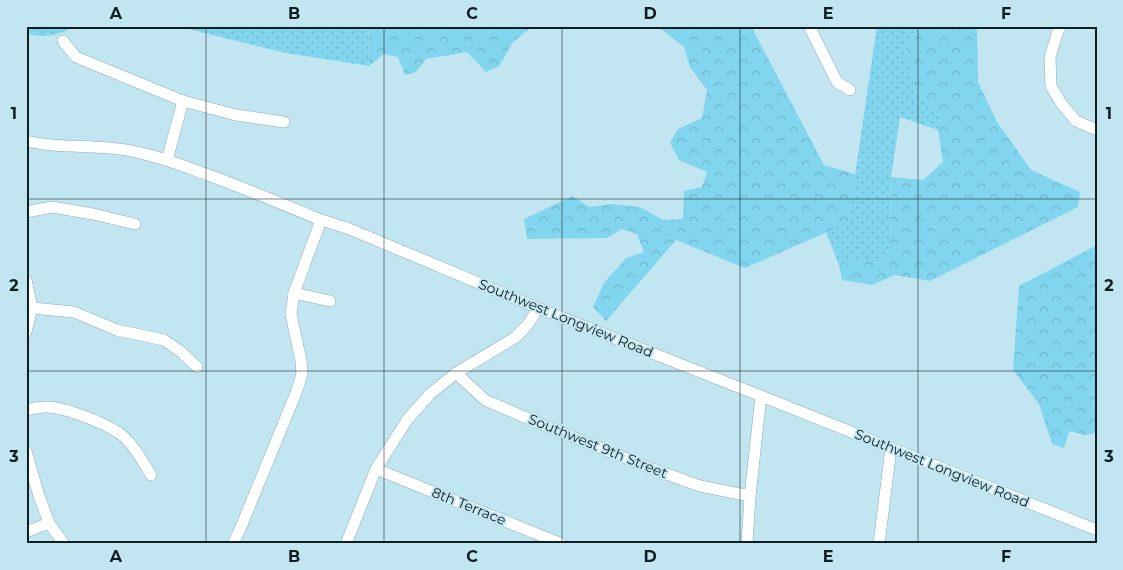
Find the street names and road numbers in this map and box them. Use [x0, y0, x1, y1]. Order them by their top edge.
street label: Southwest Longview Road [476, 275, 656, 361]
street label: Southwest 9th Street [526, 410, 670, 482]
street label: Southwest Longview Road [852, 425, 1032, 511]
street label: 8th Terrace [429, 483, 509, 529]

